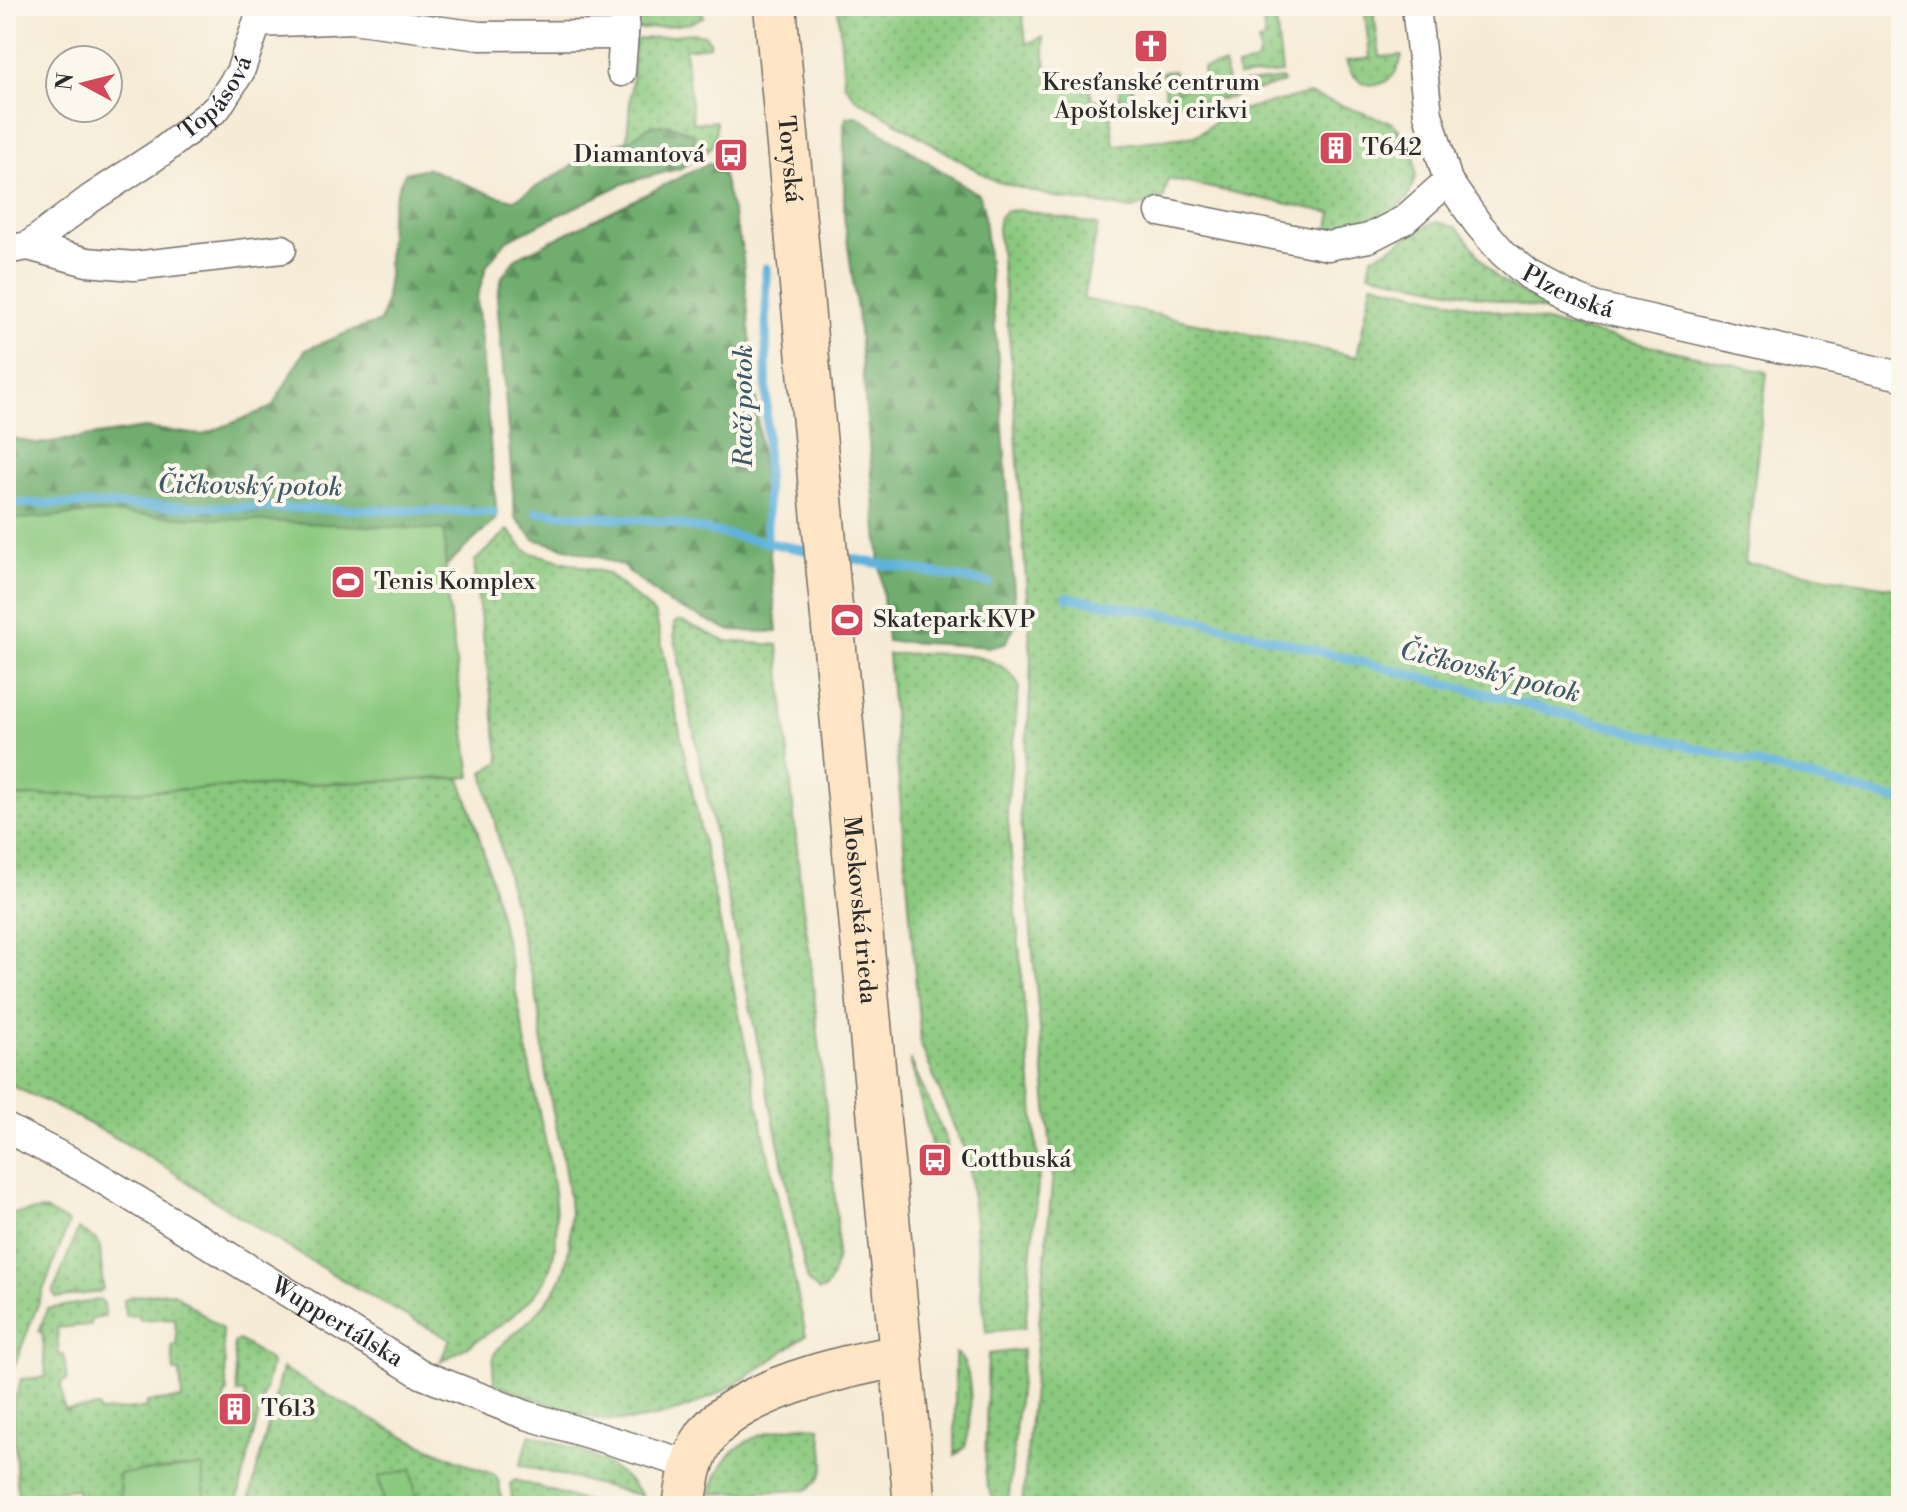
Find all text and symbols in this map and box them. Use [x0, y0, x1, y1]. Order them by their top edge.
church icon: Kresťanské centrum Apoštolskej cirkvi [1132, 27, 1170, 65]
north arrow [44, 44, 124, 124]
street label: Topásová [174, 52, 260, 147]
place label: Kresťanské centrum Apoštolskej cirkvi [1042, 68, 1260, 126]
text: N [51, 71, 80, 92]
street label: Toryská [770, 115, 808, 205]
building icon: T642 [1317, 129, 1355, 167]
place label: T642 [1362, 133, 1422, 163]
bus stop icon: Diamantová [712, 136, 750, 174]
place label: Diamantová [574, 140, 706, 170]
street label: Plzenská [1517, 259, 1617, 325]
water label: Račí potok [728, 345, 760, 468]
water label: Čičkovský potok [157, 466, 343, 504]
sports icon: Tenis Komplex [329, 563, 367, 601]
place label: Tenis Komplex [374, 567, 536, 597]
sports icon: Skatepark KVP [828, 601, 866, 639]
place label: Skatepark KVP [873, 605, 1035, 635]
water label: Čičkovský potok [1397, 632, 1584, 710]
street label: Moskovská trieda [836, 815, 883, 1006]
bus stop icon: Cottbuská [916, 1141, 954, 1179]
place label: Cottbuská [961, 1145, 1072, 1175]
street label: Wuppertálska [264, 1270, 409, 1375]
building icon: T613 [216, 1390, 254, 1428]
place label: T613 [261, 1394, 315, 1424]

